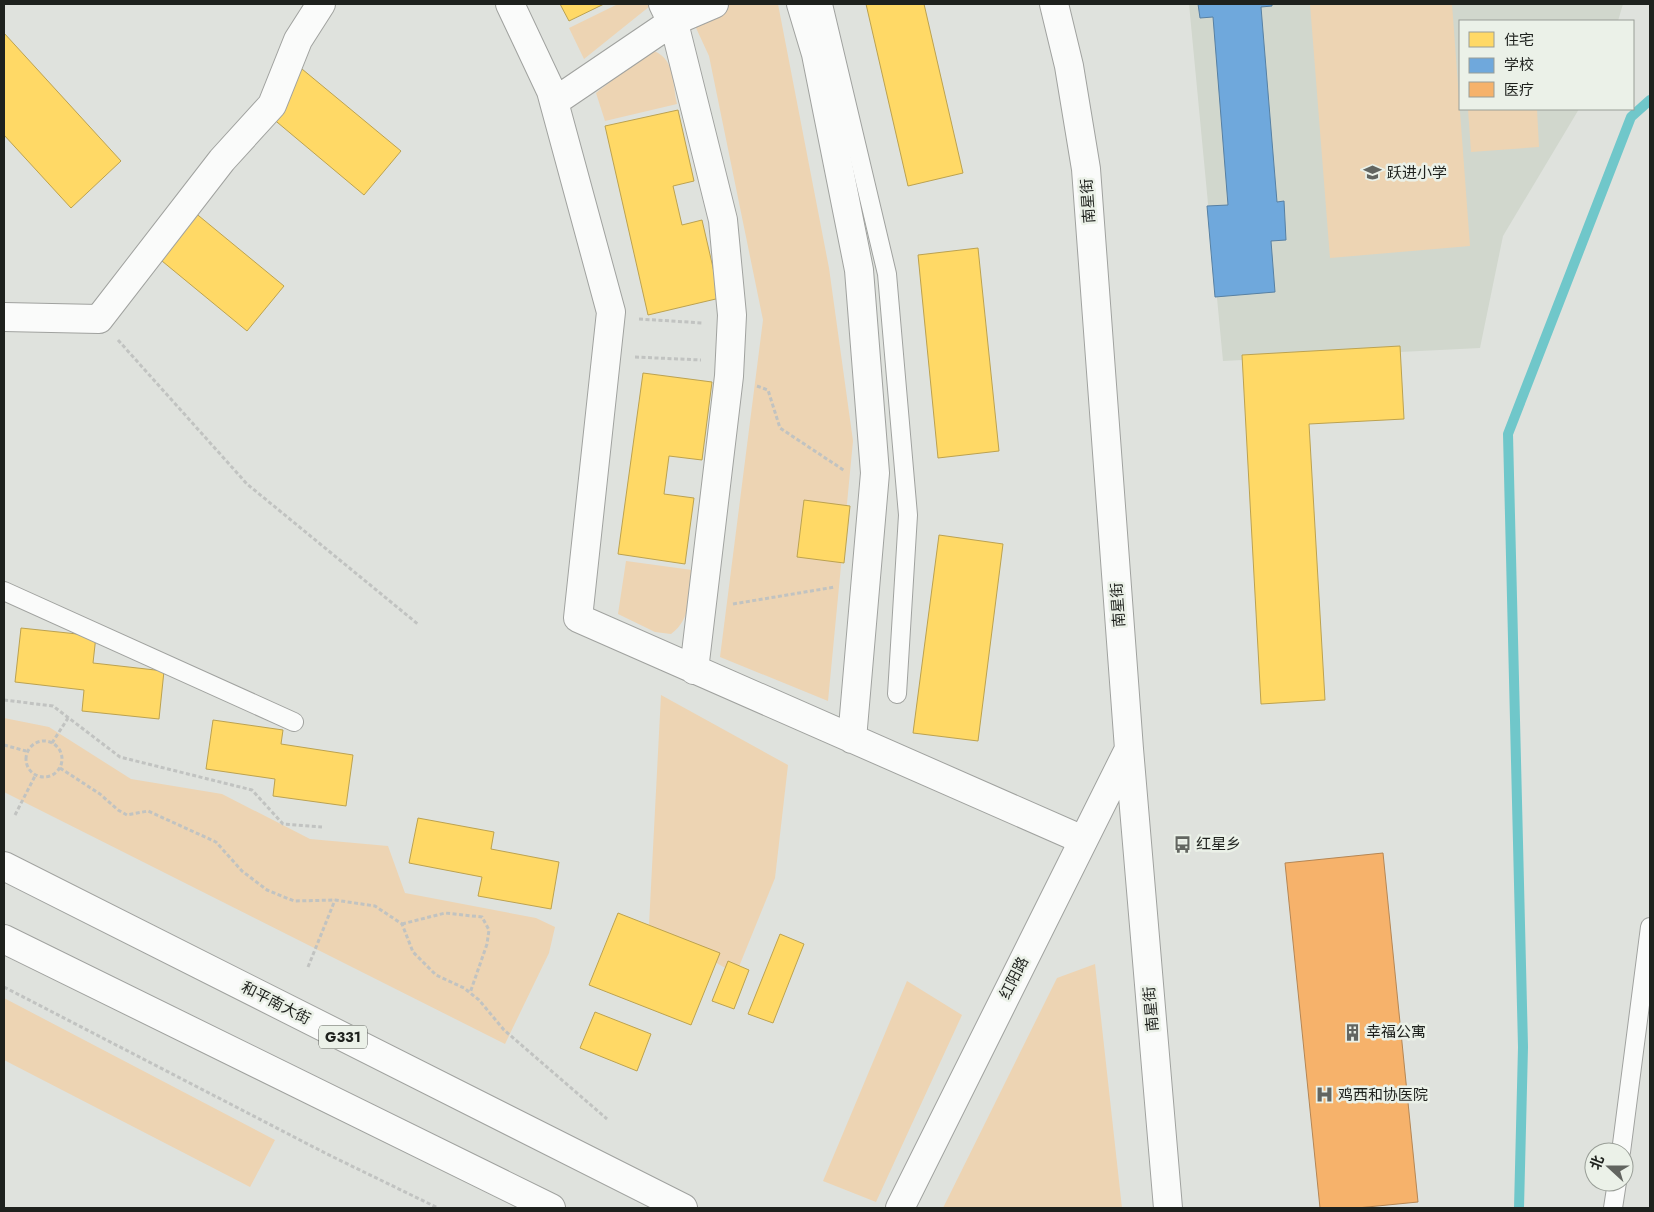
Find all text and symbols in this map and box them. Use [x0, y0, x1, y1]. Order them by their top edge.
legend [1459, 20, 1634, 110]
text: 住宅 [1504, 29, 1534, 51]
text: 学校 [1504, 54, 1534, 76]
text: 医疗 [1504, 79, 1534, 101]
place label: 跃进小学 [1387, 162, 1447, 184]
school or university icon: 跃进小学 [1363, 163, 1383, 183]
street label: 南星街 [1075, 178, 1101, 224]
street label: 南星街 [1105, 582, 1131, 628]
place label: 红星乡 [1196, 833, 1241, 855]
bus stop icon: 红星乡 [1172, 834, 1192, 854]
street label: 红阳路 [994, 953, 1034, 1003]
street label: 和平南大街 [238, 976, 314, 1030]
street label: 南星街 [1138, 986, 1164, 1032]
place label: 幸福公寓 [1366, 1021, 1426, 1043]
building icon: 幸福公寓 [1342, 1022, 1362, 1042]
road number: G331 [319, 1026, 367, 1048]
place label: 鸡西和协医院 [1338, 1084, 1428, 1106]
hospital icon: 鸡西和协医院 [1314, 1085, 1334, 1105]
north arrow [1584, 1142, 1634, 1192]
text: 北 [1585, 1152, 1609, 1172]

